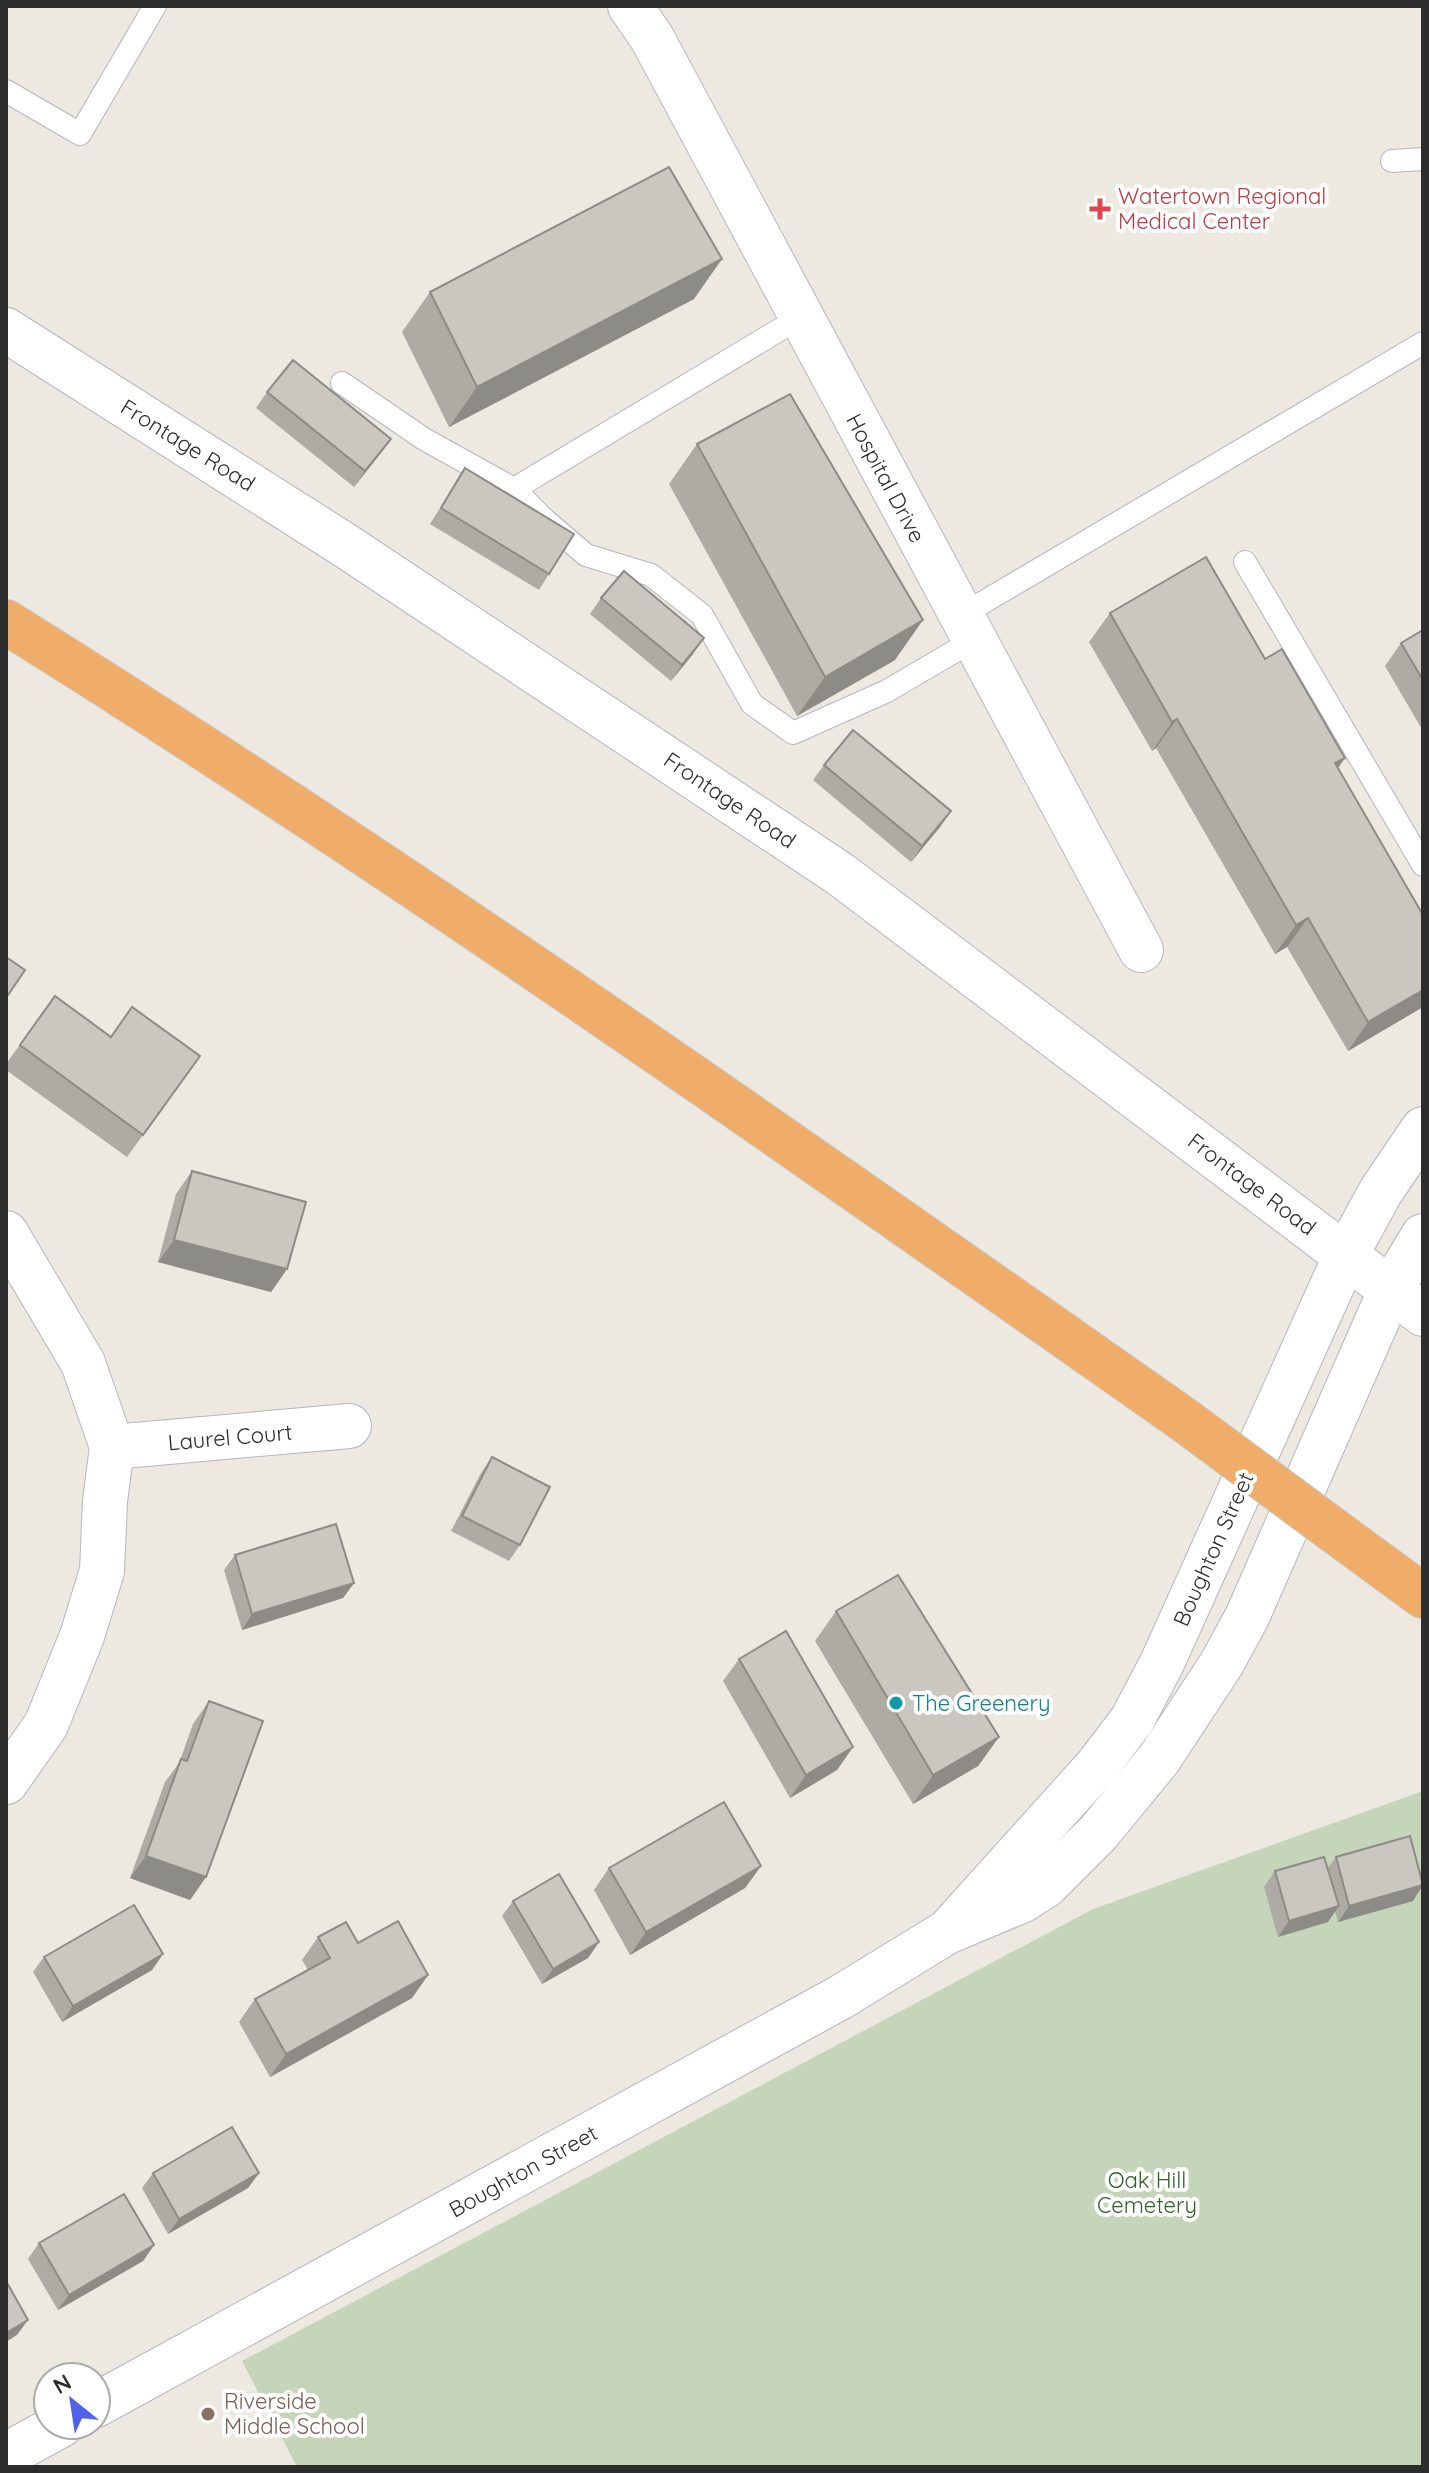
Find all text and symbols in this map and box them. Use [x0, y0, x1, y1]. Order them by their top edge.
place label: Watertown Regional Medical Center [1118, 182, 1326, 235]
marker: Watertown Regional Medical Center [1089, 198, 1111, 220]
street label: Frontage Road [116, 392, 260, 498]
street label: Hospital Drive [840, 409, 932, 547]
street label: Frontage Road [659, 746, 801, 854]
street label: Frontage Road [1182, 1127, 1322, 1241]
street label: Laurel Court [167, 1418, 293, 1456]
street label: Boughton Street [1167, 1468, 1259, 1630]
place label: The Greenery [912, 1689, 1050, 1717]
marker: The Greenery [887, 1694, 905, 1712]
street label: Boughton Street [444, 2119, 602, 2223]
park label: Oak Hill Cemetery [1097, 2166, 1197, 2219]
north arrow [32, 2361, 112, 2441]
text: N [48, 2368, 76, 2400]
place label: Riverside Middle School [224, 2387, 365, 2440]
marker: Riverside Middle School [199, 2405, 217, 2423]

